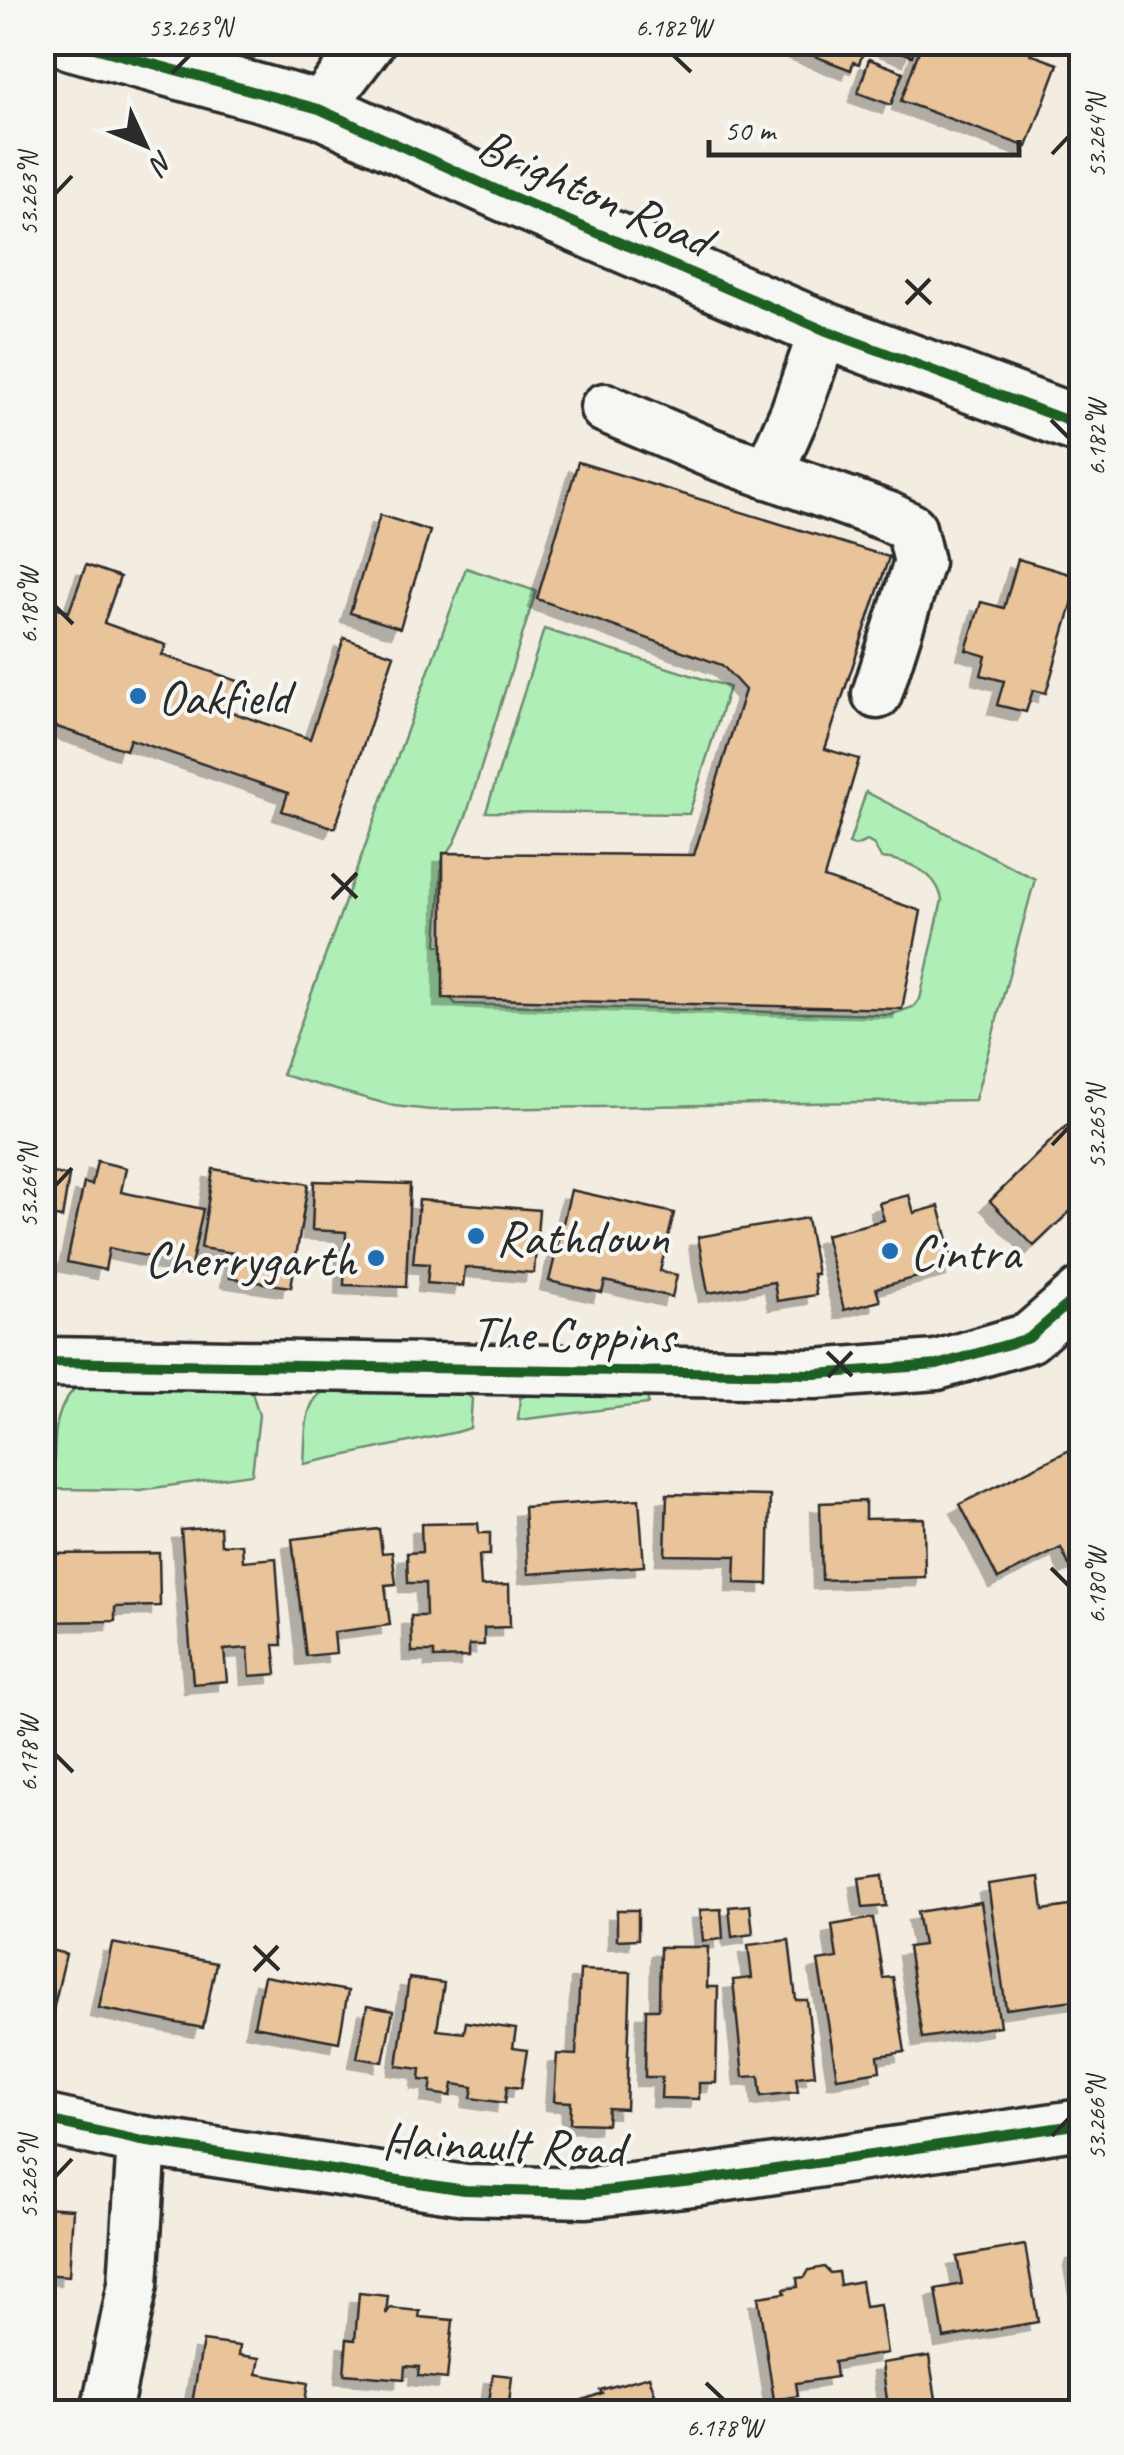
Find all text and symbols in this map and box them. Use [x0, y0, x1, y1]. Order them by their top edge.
text: 53.263°N [148, 12, 236, 44]
text: 6.182°W [635, 12, 715, 44]
text: 53.264°N [1081, 90, 1113, 178]
north arrow [95, 95, 195, 195]
scale bar [709, 95, 1019, 157]
text: 50 m [724, 111, 777, 149]
street label: Brighton Road [468, 113, 726, 274]
text: N [141, 144, 181, 184]
text: 53.263°N [13, 148, 45, 236]
text: 6.182°W [1081, 396, 1113, 476]
text: 6.180°W [13, 564, 45, 644]
place label: Oakfield [158, 666, 297, 729]
marker: Oakfield [127, 685, 149, 707]
text: 53.265°N [1081, 1081, 1113, 1169]
text: 53.264°N [13, 1140, 45, 1228]
place label: Rathdown [496, 1206, 670, 1269]
place label: Cintra [910, 1221, 1023, 1284]
marker: Rathdown [465, 1225, 487, 1247]
place label: Cherrygarth [145, 1228, 358, 1291]
marker: Cintra [879, 1240, 901, 1262]
marker: Cherrygarth [365, 1247, 387, 1269]
street label: The Coppins [470, 1301, 679, 1368]
text: 6.180°W [1081, 1544, 1113, 1624]
text: 6.178°W [13, 1712, 45, 1792]
text: 53.266°N [1081, 2072, 1113, 2160]
street label: Hainault Road [381, 2109, 632, 2180]
text: 53.265°N [13, 2131, 45, 2219]
text: 6.178°W [686, 2412, 766, 2444]

